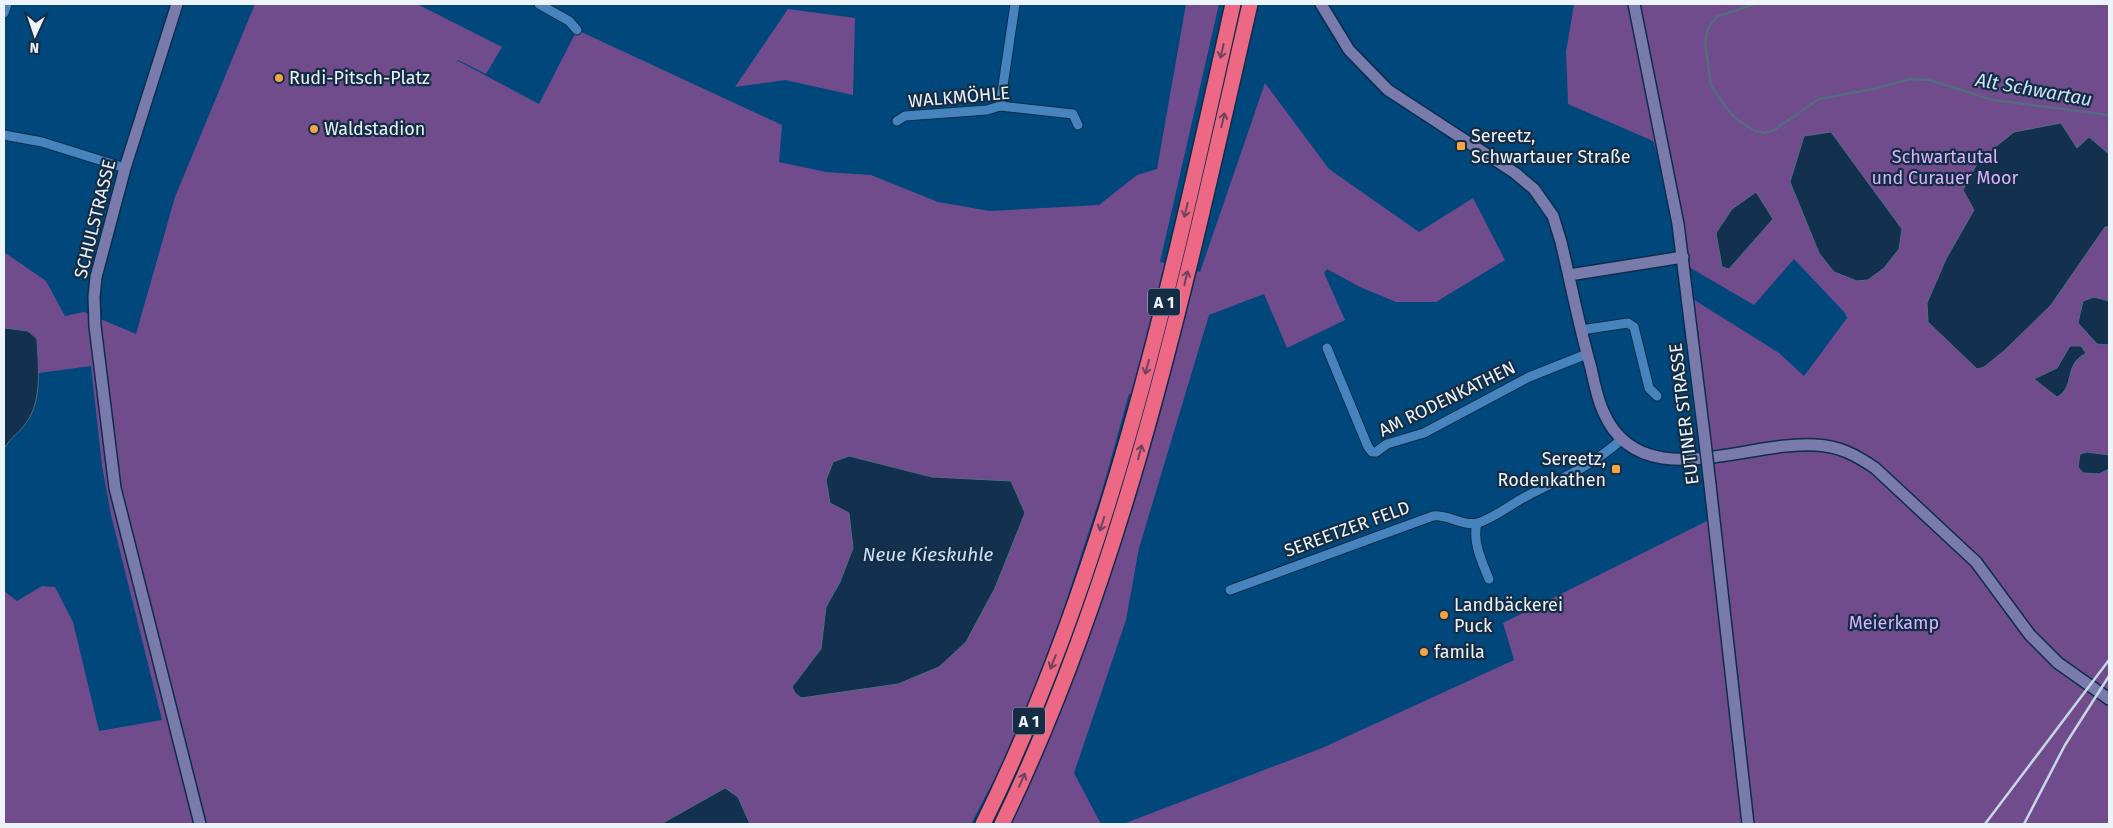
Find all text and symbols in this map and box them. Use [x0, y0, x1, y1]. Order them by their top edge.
north arrow [10, 10, 60, 60]
text: N [29, 39, 39, 56]
one-way arrow [1217, 43, 1226, 59]
place label: Rudi-Pitsch-Platz [289, 67, 430, 89]
water label: Alt Schwartau [1973, 68, 2094, 111]
marker: Rudi-Pitsch-Platz [273, 72, 285, 84]
street label: WALKMÖHLE [907, 82, 1011, 112]
one-way arrow [1219, 112, 1228, 128]
place label: Waldstadion [324, 118, 425, 140]
marker: Waldstadion [308, 123, 320, 135]
place label: Sereetz, Schwartauer Straße [1471, 125, 1630, 168]
marker: Sereetz, Schwartauer Straße [1455, 140, 1467, 152]
park label: Schwartautal und Curauer Moor [1872, 146, 2018, 189]
street label: SCHULSTRASSE [70, 157, 120, 281]
one-way arrow [1181, 201, 1190, 217]
one-way arrow [1182, 270, 1191, 286]
road number: A 1 [1148, 288, 1180, 316]
street label: EUTINER STRASSE [1664, 342, 1704, 486]
street label: AM RODENKATHEN [1375, 356, 1519, 442]
one-way arrow [1141, 359, 1151, 375]
one-way arrow [1136, 444, 1145, 460]
place label: Sereetz, Rodenkathen [1498, 448, 1606, 491]
marker: Sereetz, Rodenkathen [1610, 463, 1622, 475]
street label: SEREETZER FELD [1281, 496, 1413, 562]
one-way arrow [1096, 515, 1106, 531]
water label: Neue Kieskuhle [863, 543, 994, 566]
place label: Landbäckerei Puck [1454, 594, 1563, 637]
marker: Landbäckerei Puck [1438, 609, 1450, 621]
park label: Meierkamp [1849, 612, 1939, 634]
place label: famila [1434, 641, 1485, 663]
marker: famila [1418, 646, 1430, 658]
one-way arrow [1048, 653, 1057, 669]
road number: A 1 [1013, 708, 1045, 734]
one-way arrow [1018, 773, 1027, 788]

